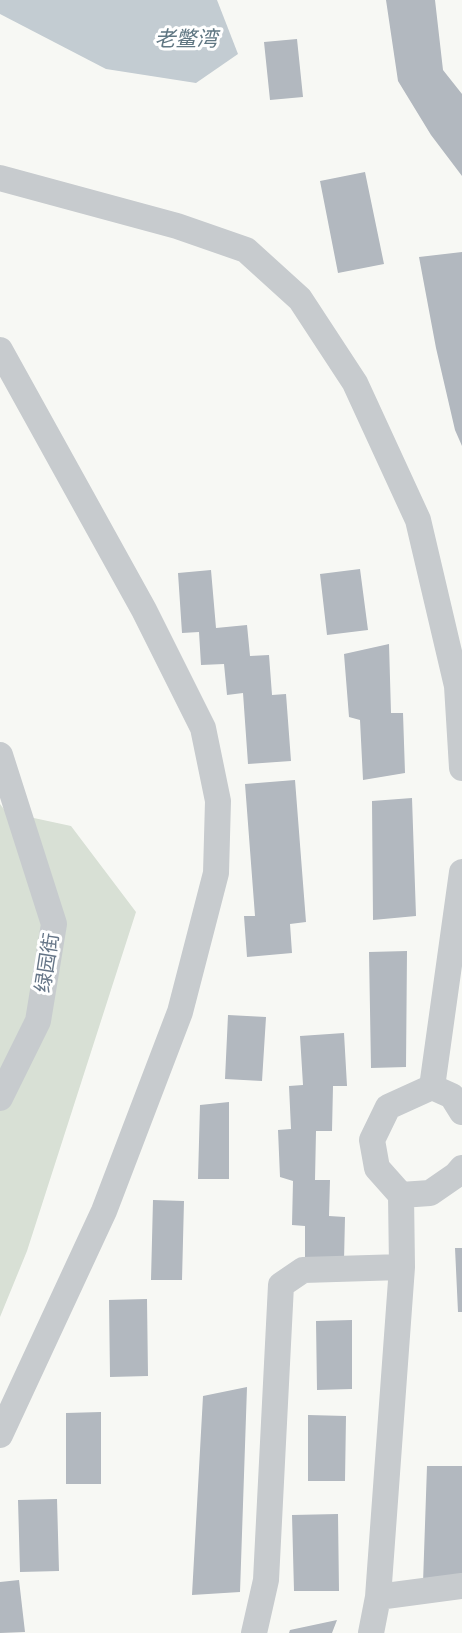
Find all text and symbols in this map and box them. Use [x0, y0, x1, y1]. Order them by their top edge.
water label: 老鳖湾 [155, 27, 217, 53]
street label: 绿园街 [31, 931, 65, 995]

